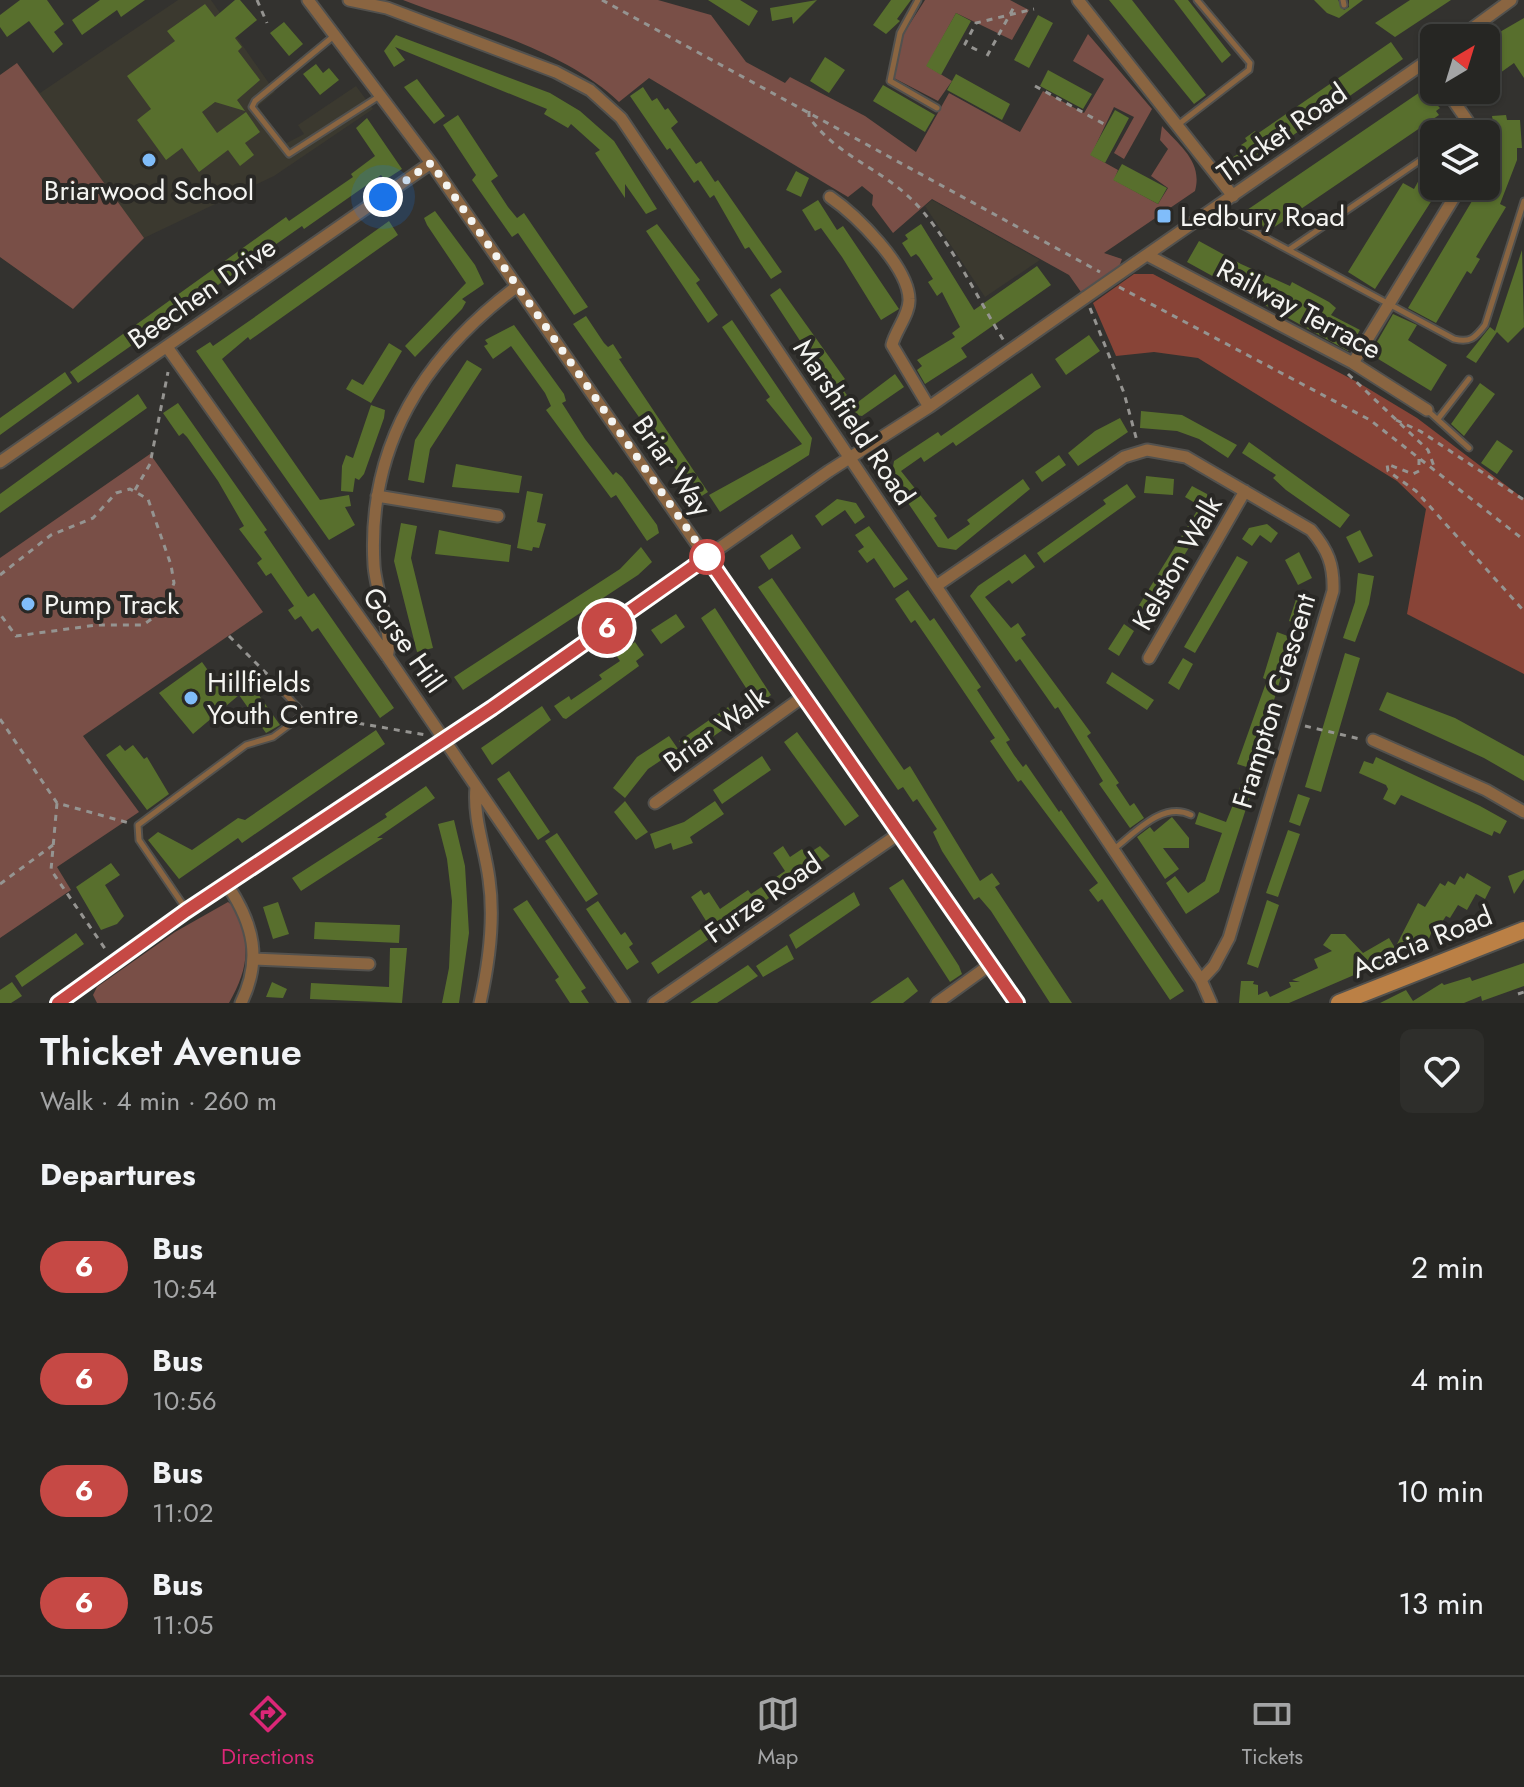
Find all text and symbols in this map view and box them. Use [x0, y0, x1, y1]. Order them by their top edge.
north arrow [1420, 24, 1500, 104]
map controls [1420, 24, 1500, 200]
street label: Thicket Road [1209, 73, 1355, 193]
button: layers [1420, 120, 1500, 200]
marker: Briarwood School [140, 151, 158, 169]
place label: Briarwood School [44, 170, 254, 211]
your location [363, 177, 403, 217]
place label: Ledbury Road [1180, 196, 1345, 237]
marker: Ledbury Road [1155, 207, 1173, 225]
street label: Beechen Drive [120, 227, 284, 359]
street label: Railway Terrace [1209, 248, 1389, 370]
street label: Marshfield Road [783, 331, 925, 513]
street label: Briar Way [622, 407, 722, 525]
street label: Kelston Walk [1122, 487, 1232, 638]
unlabelled marker [690, 540, 724, 574]
street label: Gorse Hill [353, 579, 455, 701]
place label: Pump Track [44, 584, 180, 625]
street label: Frampton Crescent [1222, 588, 1326, 813]
marker: Pump Track [19, 595, 37, 613]
line badge: 6 [581, 602, 633, 654]
text: 6 [598, 607, 616, 648]
place label: Hillfields Youth Centre [207, 662, 358, 735]
street label: Briar Walk [655, 677, 778, 782]
marker: Hillfields Youth Centre [182, 689, 200, 707]
street label: Furze Road [696, 843, 830, 953]
street label: Acacia Road [1346, 895, 1498, 989]
text: Thicket Avenue [40, 1024, 302, 1079]
button: heart [1400, 1029, 1484, 1113]
text: Walk · 4 min · 260 m [40, 1082, 277, 1120]
text: Departures [40, 1153, 196, 1196]
text: Bus [152, 1227, 203, 1270]
text: 6 [75, 1246, 93, 1287]
text: 2 min [1411, 1246, 1484, 1289]
text: 10:54 [152, 1270, 217, 1308]
text: Bus [152, 1339, 203, 1382]
text: 6 [75, 1358, 93, 1399]
text: 4 min [1411, 1358, 1484, 1401]
text: 10:56 [152, 1382, 217, 1420]
text: Bus [152, 1451, 203, 1494]
text: 6 [75, 1470, 93, 1511]
text: 10 min [1397, 1470, 1484, 1513]
text: 11:02 [152, 1494, 214, 1532]
text: Bus [152, 1563, 203, 1606]
text: 6 [75, 1582, 93, 1623]
text: 13 min [1398, 1582, 1484, 1625]
text: 11:05 [152, 1606, 213, 1644]
tab: Directions [221, 1692, 314, 1772]
tab: Map [756, 1692, 800, 1772]
tab: Tickets [1242, 1692, 1303, 1772]

